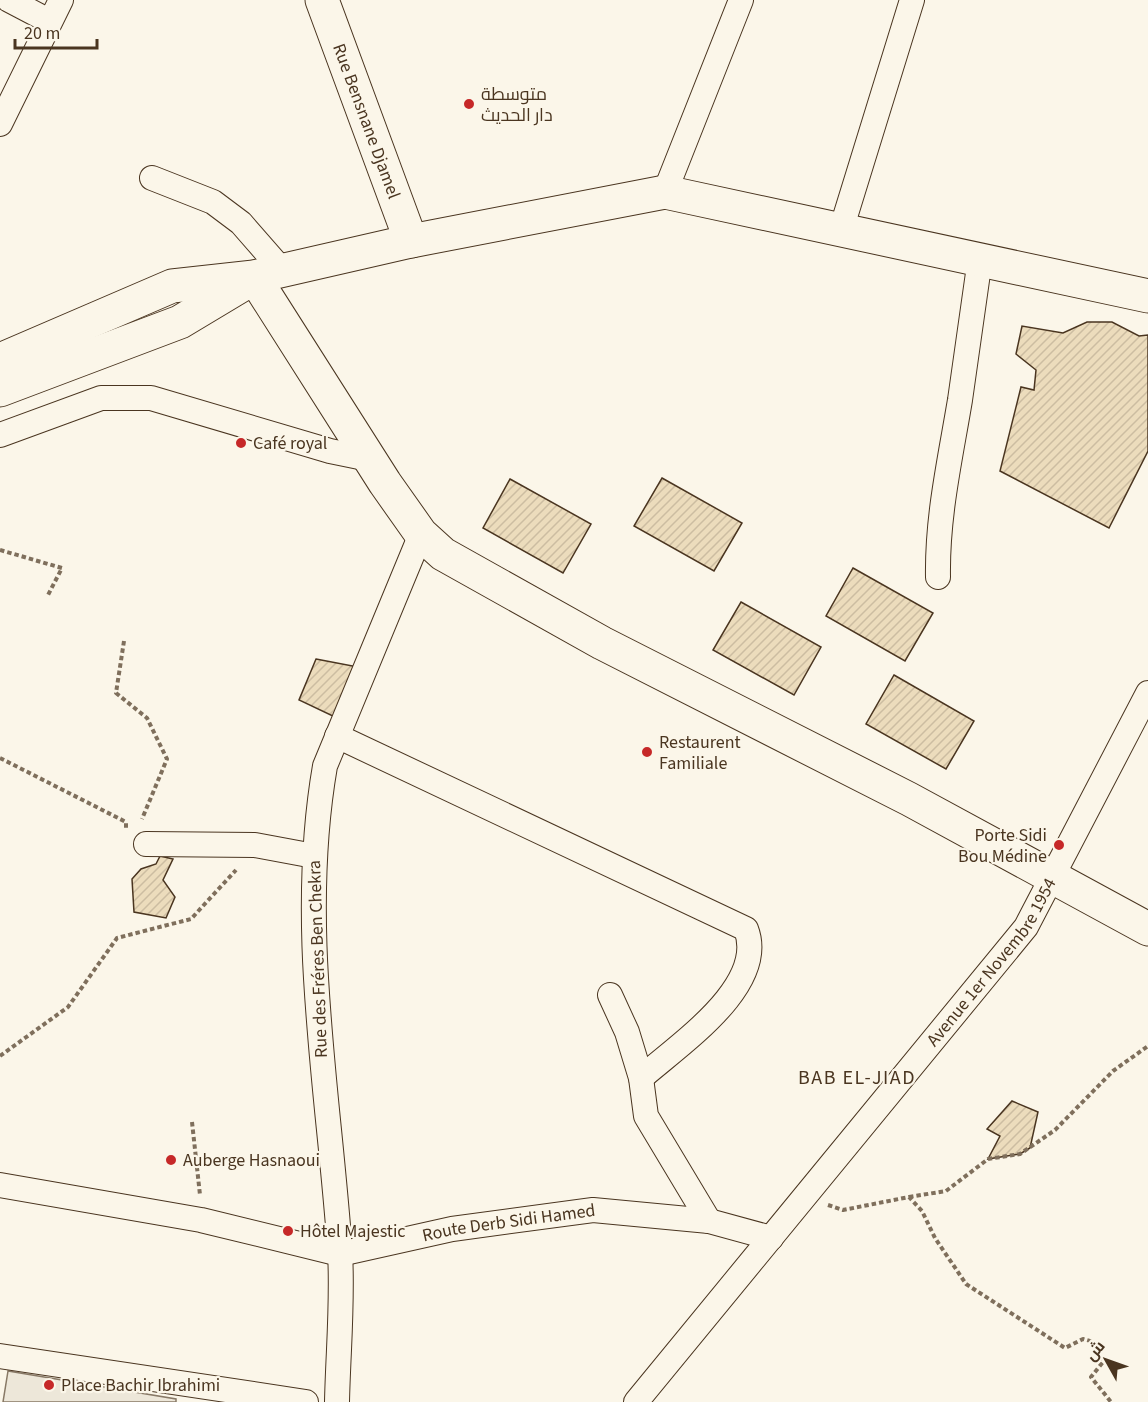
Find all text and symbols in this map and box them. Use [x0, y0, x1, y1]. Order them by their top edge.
scale bar [15, 12, 98, 50]
text: 20 m [24, 21, 60, 46]
street label: Rue Bensnane Djamel [327, 40, 407, 202]
place label: متوسطة دار الحديث [481, 82, 553, 128]
marker: متوسطة دار الحديث [462, 97, 476, 111]
place label: Café royal [253, 431, 327, 456]
marker: Café royal [234, 436, 248, 450]
place label: Restaurent Familiale [659, 730, 741, 776]
marker: Restaurent Familiale [640, 745, 654, 759]
place label: Porte Sidi Bou Médine [958, 823, 1047, 869]
marker: Porte Sidi Bou Médine [1052, 838, 1066, 852]
street label: Rue des Fréres Ben Chekra [302, 860, 334, 1058]
street label: Avenue 1er Novembre 1954 [921, 873, 1062, 1052]
district label: BAB EL-JIAD [798, 1064, 916, 1092]
place label: Auberge Hasnaoui [183, 1148, 320, 1173]
marker: Auberge Hasnaoui [164, 1153, 178, 1167]
street label: Route Derb Sidi Hamed [420, 1197, 597, 1248]
place label: Hôtel Majestic [300, 1219, 406, 1244]
marker: Hôtel Majestic [281, 1224, 295, 1238]
north arrow [1076, 1330, 1136, 1390]
text: ش [1080, 1336, 1110, 1366]
place label: Place Bachir Ibrahimi [61, 1373, 220, 1398]
marker: Place Bachir Ibrahimi [42, 1378, 56, 1392]

